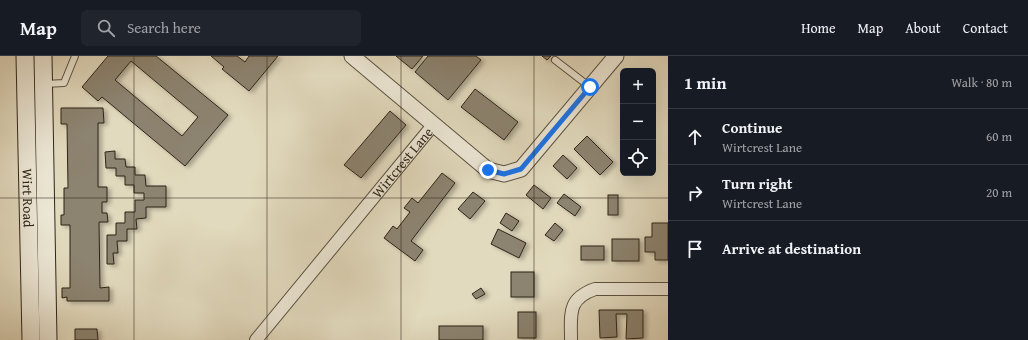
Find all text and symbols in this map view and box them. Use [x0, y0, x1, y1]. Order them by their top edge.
search box [81, 10, 361, 46]
text: Map [20, 14, 57, 42]
icon: search [95, 17, 117, 39]
text: Search here [127, 17, 201, 38]
text: Home [801, 18, 836, 38]
text: Map [858, 18, 883, 38]
text: About [905, 18, 941, 38]
text: Contact [963, 18, 1008, 38]
map controls [620, 68, 656, 176]
button: + [620, 68, 656, 104]
text: 1 min [684, 70, 726, 95]
text: Walk · 80 m [951, 73, 1012, 92]
route start [581, 78, 599, 96]
button: − [620, 104, 656, 140]
text: Continue [722, 117, 783, 138]
street label: Wirtcrest Lane [367, 122, 438, 202]
icon: ahead [684, 126, 706, 148]
text: 60 m [986, 127, 1012, 146]
text: Wirtcrest Lane [722, 138, 802, 157]
button: locate [620, 140, 656, 176]
route end [479, 161, 497, 179]
street label: Wirt Road [17, 168, 39, 228]
text: Turn right [722, 173, 793, 194]
icon: right [684, 182, 706, 204]
text: 20 m [986, 183, 1012, 202]
text: Wirtcrest Lane [722, 194, 802, 213]
icon: arrive [684, 238, 706, 260]
text: Arrive at destination [722, 238, 861, 259]

